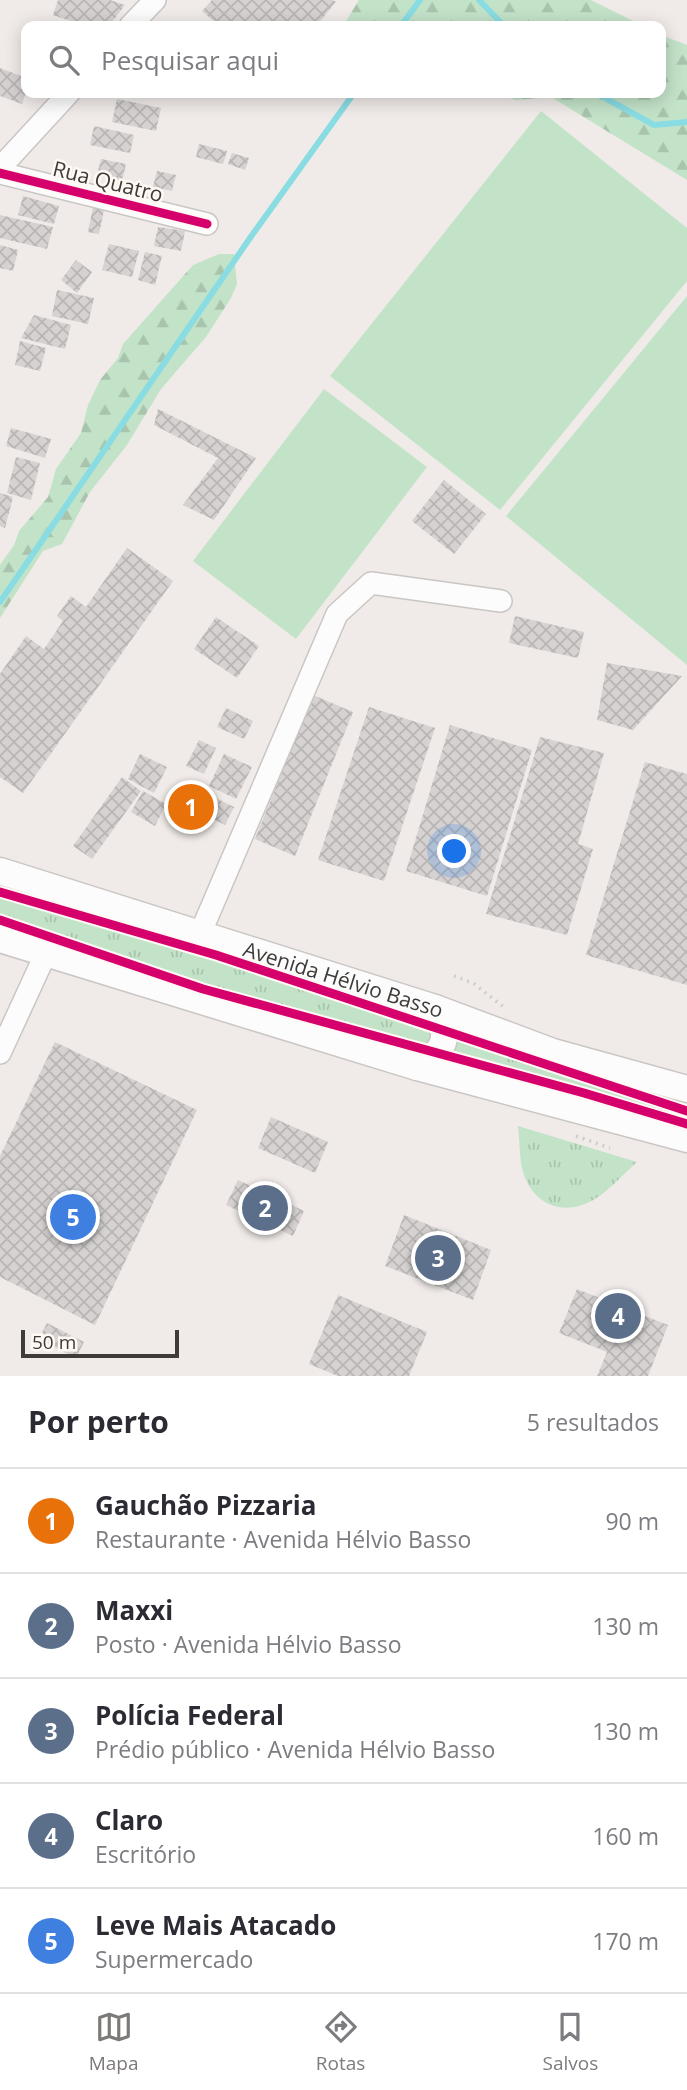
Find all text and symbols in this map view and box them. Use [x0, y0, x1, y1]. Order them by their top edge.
search box [21, 21, 666, 98]
icon: search [45, 41, 83, 79]
text: Pesquisar aqui [101, 42, 279, 78]
street label: Rua Quatro [50, 154, 166, 208]
pin: 1 [168, 781, 214, 833]
your location [437, 834, 471, 868]
street label: Avenida Hélvio Basso [240, 935, 447, 1024]
pin: 2 [242, 1182, 288, 1234]
pin: 5 [50, 1191, 96, 1243]
pin: 3 [415, 1232, 461, 1284]
pin: 4 [595, 1290, 641, 1342]
scale bar [21, 1327, 178, 1359]
text: 50 m [32, 1329, 76, 1355]
text: Por perto [28, 1401, 169, 1442]
text: 5 resultados [527, 1406, 659, 1438]
text: Gauchão Pizzaria [95, 1487, 316, 1523]
text: 1 [44, 1505, 58, 1537]
text: 90 m [605, 1505, 659, 1537]
text: Restaurante · Avenida Hélvio Basso [95, 1523, 471, 1555]
text: Maxxi [95, 1592, 173, 1628]
text: 2 [44, 1610, 58, 1642]
text: 130 m [592, 1610, 659, 1642]
text: Posto · Avenida Hélvio Basso [95, 1628, 402, 1660]
text: Polícia Federal [95, 1697, 284, 1733]
text: 3 [44, 1715, 58, 1747]
text: 130 m [592, 1715, 659, 1747]
text: Prédio público · Avenida Hélvio Basso [95, 1733, 495, 1765]
text: Claro [95, 1802, 163, 1838]
text: 4 [44, 1820, 58, 1852]
text: 160 m [592, 1820, 659, 1852]
text: Escritório [95, 1838, 196, 1870]
text: Leve Mais Atacado [95, 1907, 336, 1943]
text: 5 [44, 1925, 58, 1957]
text: 170 m [592, 1925, 659, 1957]
text: Supermercado [95, 1943, 253, 1975]
tab: Mapa [89, 2008, 138, 2076]
tab: Rotas [316, 2008, 365, 2076]
tab: Salvos [543, 2008, 598, 2076]

